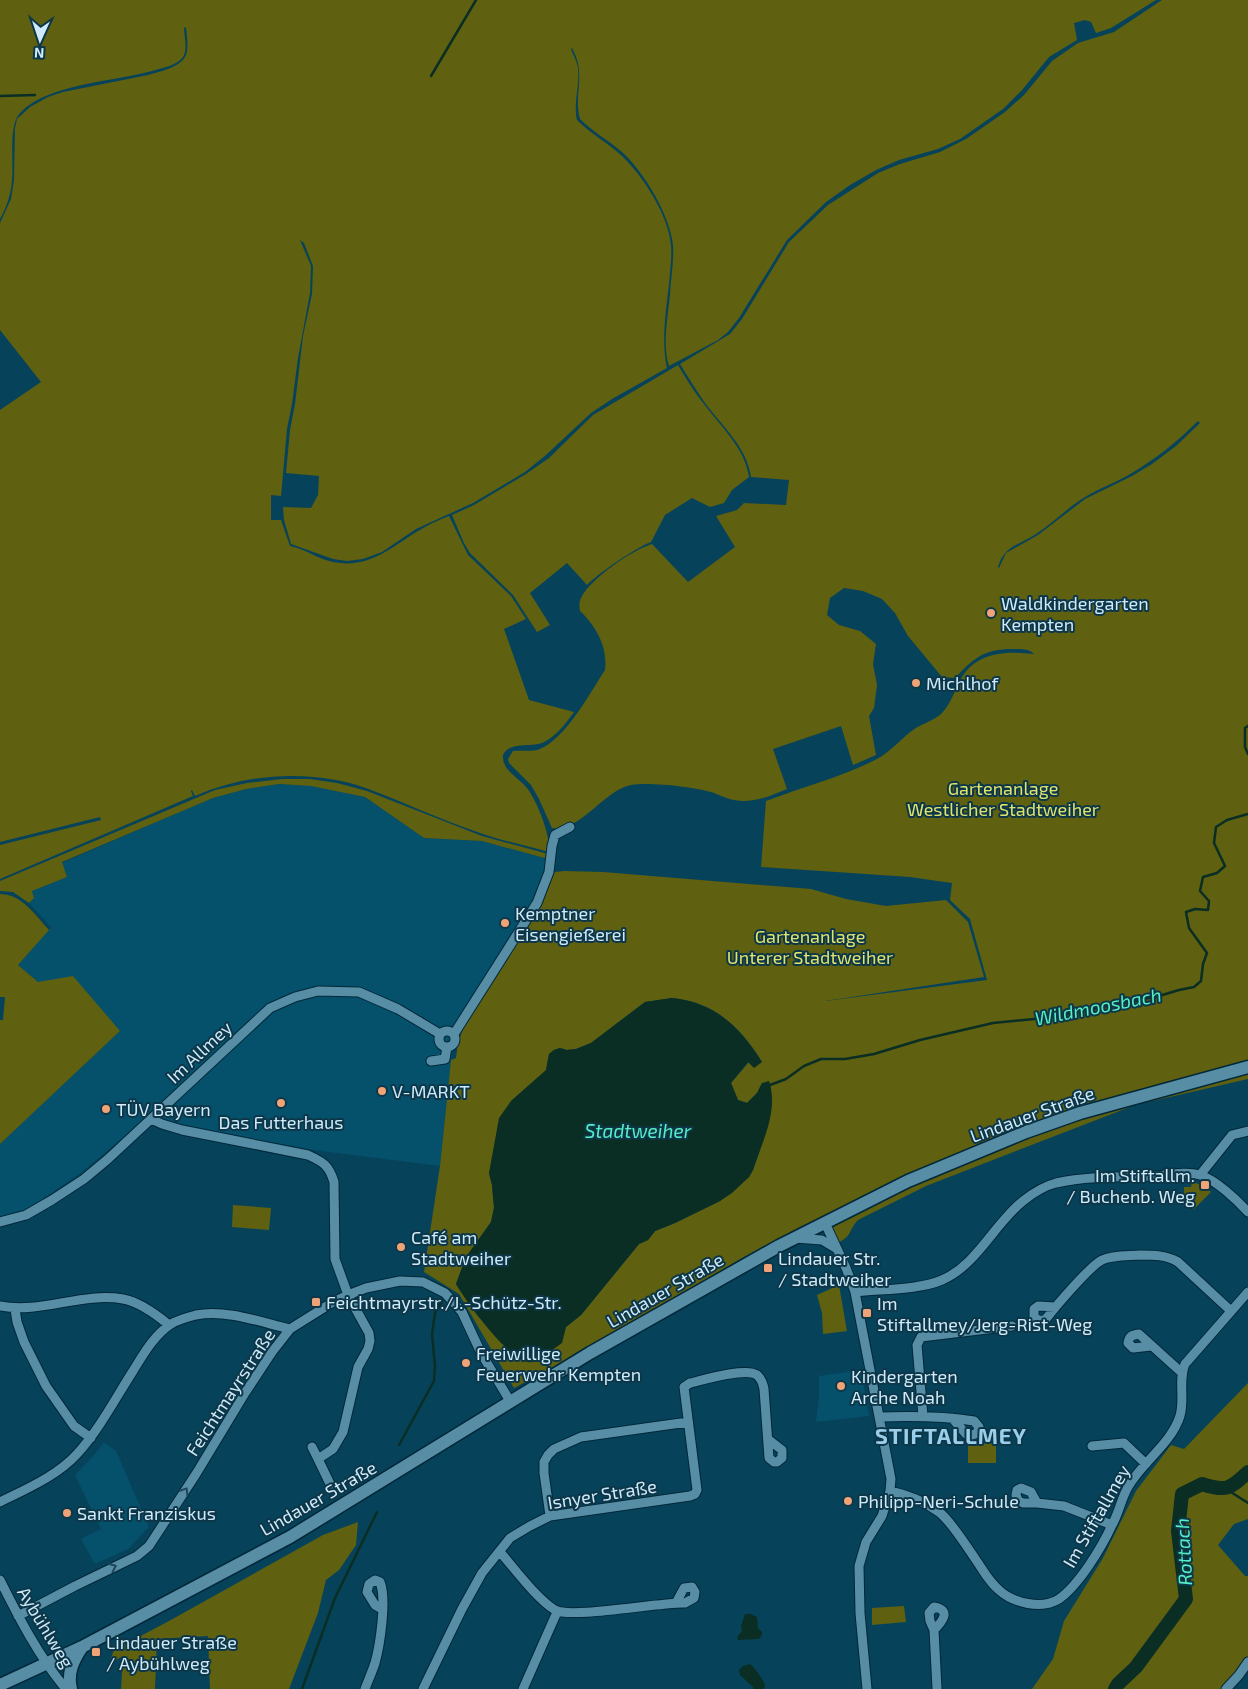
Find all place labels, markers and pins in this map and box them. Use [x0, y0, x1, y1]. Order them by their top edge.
place label: Waldkindergarten Kempten [1001, 592, 1149, 635]
marker: Waldkindergarten Kempten [985, 607, 997, 619]
place label: Michlhof [926, 672, 1000, 694]
marker: Michlhof [910, 677, 922, 689]
place label: Kemptner Eisengießerei [515, 902, 626, 945]
marker: Kemptner Eisengießerei [499, 917, 511, 929]
place label: V-MARKT [392, 1080, 470, 1102]
marker: V-MARKT [376, 1085, 388, 1097]
marker: Das Futterhaus [275, 1097, 287, 1109]
place label: TÜV Bayern [116, 1098, 211, 1120]
marker: TÜV Bayern [100, 1103, 112, 1115]
place label: Das Futterhaus [218, 1111, 344, 1133]
place label: Im Stiftallm. / Buchenb. Weg [1066, 1164, 1195, 1207]
marker: Im Stiftallm. / Buchenb. Weg [1199, 1179, 1211, 1191]
place label: Café am Stadtweiher [411, 1226, 511, 1269]
marker: Café am Stadtweiher [395, 1241, 407, 1253]
place label: Lindauer Str. / Stadtweiher [778, 1247, 891, 1290]
marker: Lindauer Str. / Stadtweiher [762, 1262, 774, 1274]
place label: Feichtmayrstr./J.-Schütz-Str. [326, 1291, 562, 1313]
place label: Im Stiftallmey/Jerg-Rist-Weg [877, 1292, 1092, 1335]
marker: Feichtmayrstr./J.-Schütz-Str. [310, 1296, 322, 1308]
marker: Im Stiftallmey/Jerg-Rist-Weg [861, 1307, 873, 1319]
place label: Freiwillige Feuerwehr Kempten [476, 1342, 641, 1385]
marker: Freiwillige Feuerwehr Kempten [460, 1357, 472, 1369]
place label: Kindergarten Arche Noah [851, 1365, 958, 1408]
marker: Kindergarten Arche Noah [835, 1380, 847, 1392]
place label: Philipp-Neri-Schule [858, 1490, 1019, 1512]
marker: Philipp-Neri-Schule [842, 1495, 854, 1507]
place label: Sankt Franziskus [77, 1502, 216, 1524]
marker: Sankt Franziskus [61, 1507, 73, 1519]
place label: Lindauer Straße / Aybühlweg [106, 1631, 237, 1674]
marker: Lindauer Straße / Aybühlweg [90, 1646, 102, 1658]

